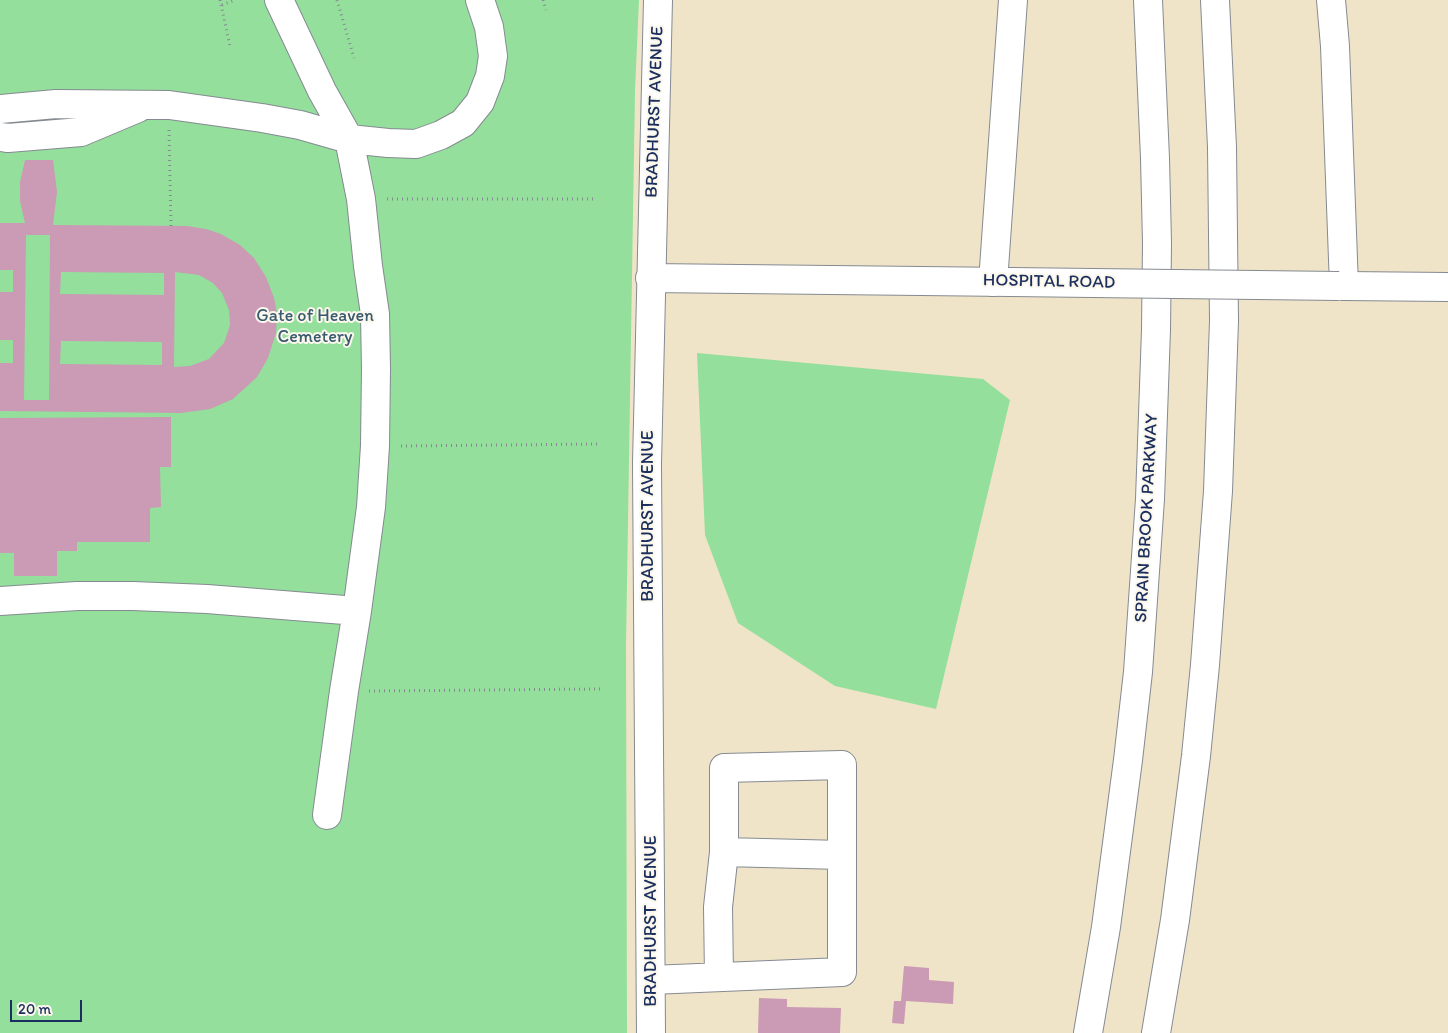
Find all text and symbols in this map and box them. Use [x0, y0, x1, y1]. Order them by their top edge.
street label: BRADHURST AVENUE [641, 26, 669, 198]
street label: HOSPITAL ROAD [983, 270, 1115, 294]
park label: Gate of Heaven Cemetery [256, 305, 374, 348]
street label: SPRAIN BROOK PARKWAY [1131, 413, 1163, 623]
street label: BRADHURST AVENUE [637, 430, 659, 602]
street label: BRADHURST AVENUE [640, 835, 662, 1007]
scale bar [12, 990, 85, 1022]
text: 20 m [18, 1000, 51, 1018]

